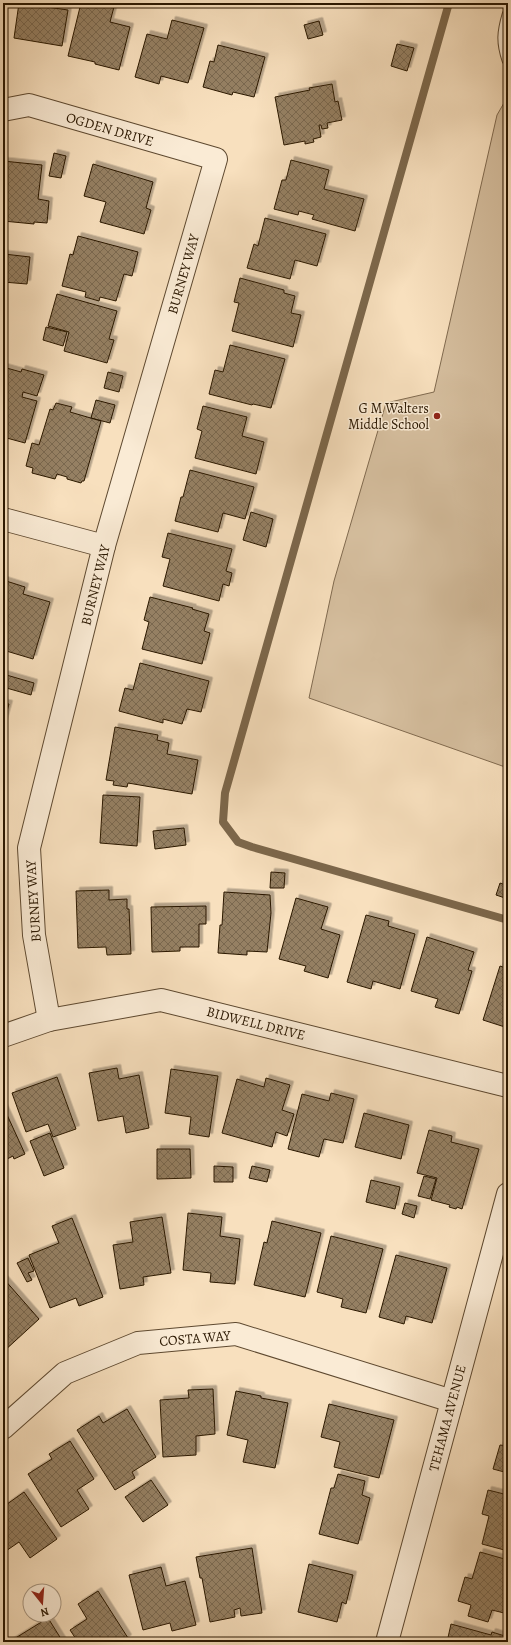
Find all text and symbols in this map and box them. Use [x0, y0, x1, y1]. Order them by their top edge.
street label: OGDEN DRIVE [64, 108, 156, 151]
street label: BURNEY WAY [163, 232, 204, 316]
place label: G M Walters Middle School [348, 399, 430, 434]
marker: G M Walters Middle School [432, 411, 442, 421]
street label: BURNEY WAY [76, 542, 115, 627]
street label: BURNEY WAY [21, 859, 46, 943]
street label: BIDWELL DRIVE [205, 1002, 307, 1045]
street label: COSTA WAY [159, 1326, 232, 1351]
street label: TEHAMA AVENUE [424, 1363, 471, 1474]
north arrow [22, 1583, 62, 1623]
text: N [39, 1604, 51, 1620]

